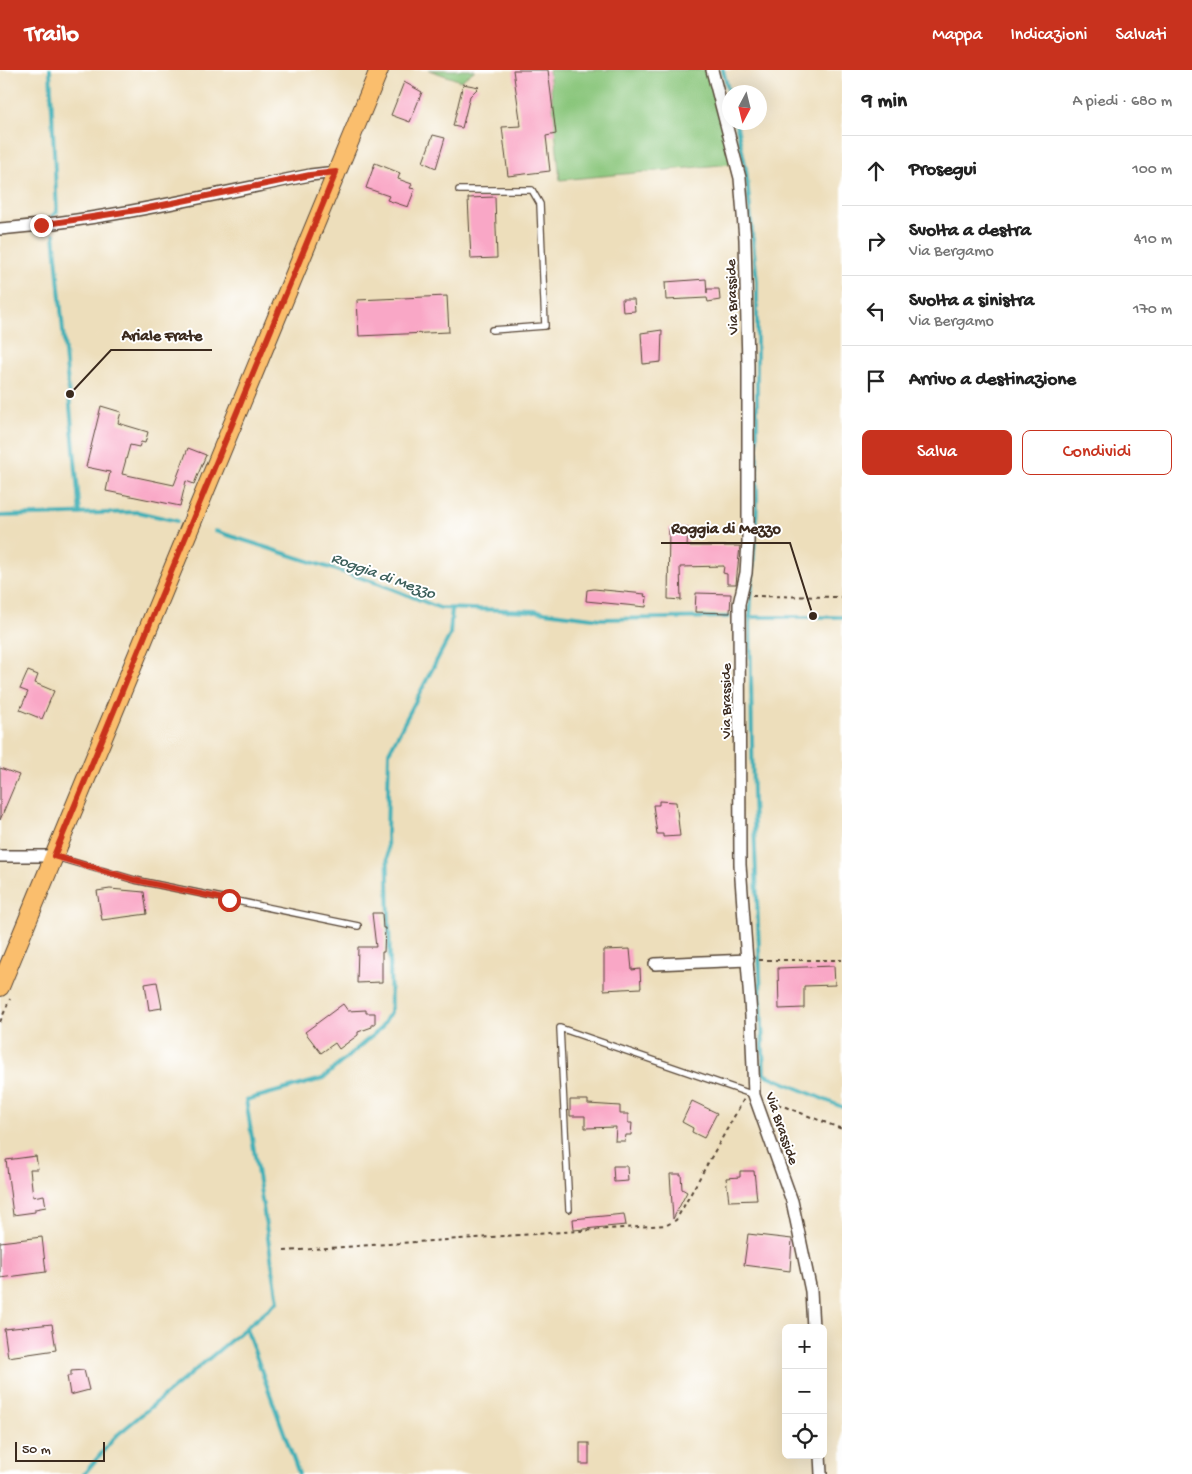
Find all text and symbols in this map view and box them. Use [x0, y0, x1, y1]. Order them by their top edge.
text: Trailo [25, 21, 79, 50]
text: Mappa [932, 25, 982, 46]
text: Indicazioni [1010, 25, 1088, 46]
text: Salvati [1116, 25, 1167, 46]
north arrow [722, 85, 767, 130]
text: 9 min [862, 90, 907, 115]
text: A piedi · 680 m [1073, 93, 1172, 112]
icon: ahead [862, 157, 890, 185]
text: Prosegui [909, 159, 977, 182]
text: 100 m [1132, 161, 1172, 180]
route end [30, 214, 53, 237]
text: Svolta a destra [909, 220, 1031, 243]
icon: right [862, 227, 890, 255]
text: 410 m [1134, 231, 1172, 250]
text: Via Bergamo [909, 243, 994, 262]
street label: Via Brasside [723, 259, 743, 336]
text: Svolta a sinistra [909, 290, 1034, 313]
icon: left [862, 297, 890, 325]
text: 170 m [1133, 301, 1172, 320]
text: Via Bergamo [909, 313, 994, 332]
callout: Ariale Frate [111, 319, 212, 350]
text: Ariale Frate [121, 328, 203, 347]
icon: arrive [862, 367, 890, 395]
text: Arrivo a destinazione [909, 369, 1076, 392]
button: Salva [862, 430, 1012, 475]
button: Condividi [1022, 430, 1172, 475]
callout: Roggia di Mezzo [661, 512, 790, 543]
text: Roggia di Mezzo [670, 521, 781, 540]
water label: Roggia di Mezzo [328, 550, 438, 605]
street label: Via Brasside [718, 663, 736, 740]
route start [218, 889, 241, 912]
street label: Via Brasside [760, 1089, 802, 1168]
map controls [782, 1324, 827, 1459]
button: + [782, 1324, 827, 1369]
button: − [782, 1369, 827, 1414]
button: locate [782, 1414, 827, 1459]
scale bar [15, 1439, 105, 1462]
text: 50 m [22, 1442, 51, 1459]

